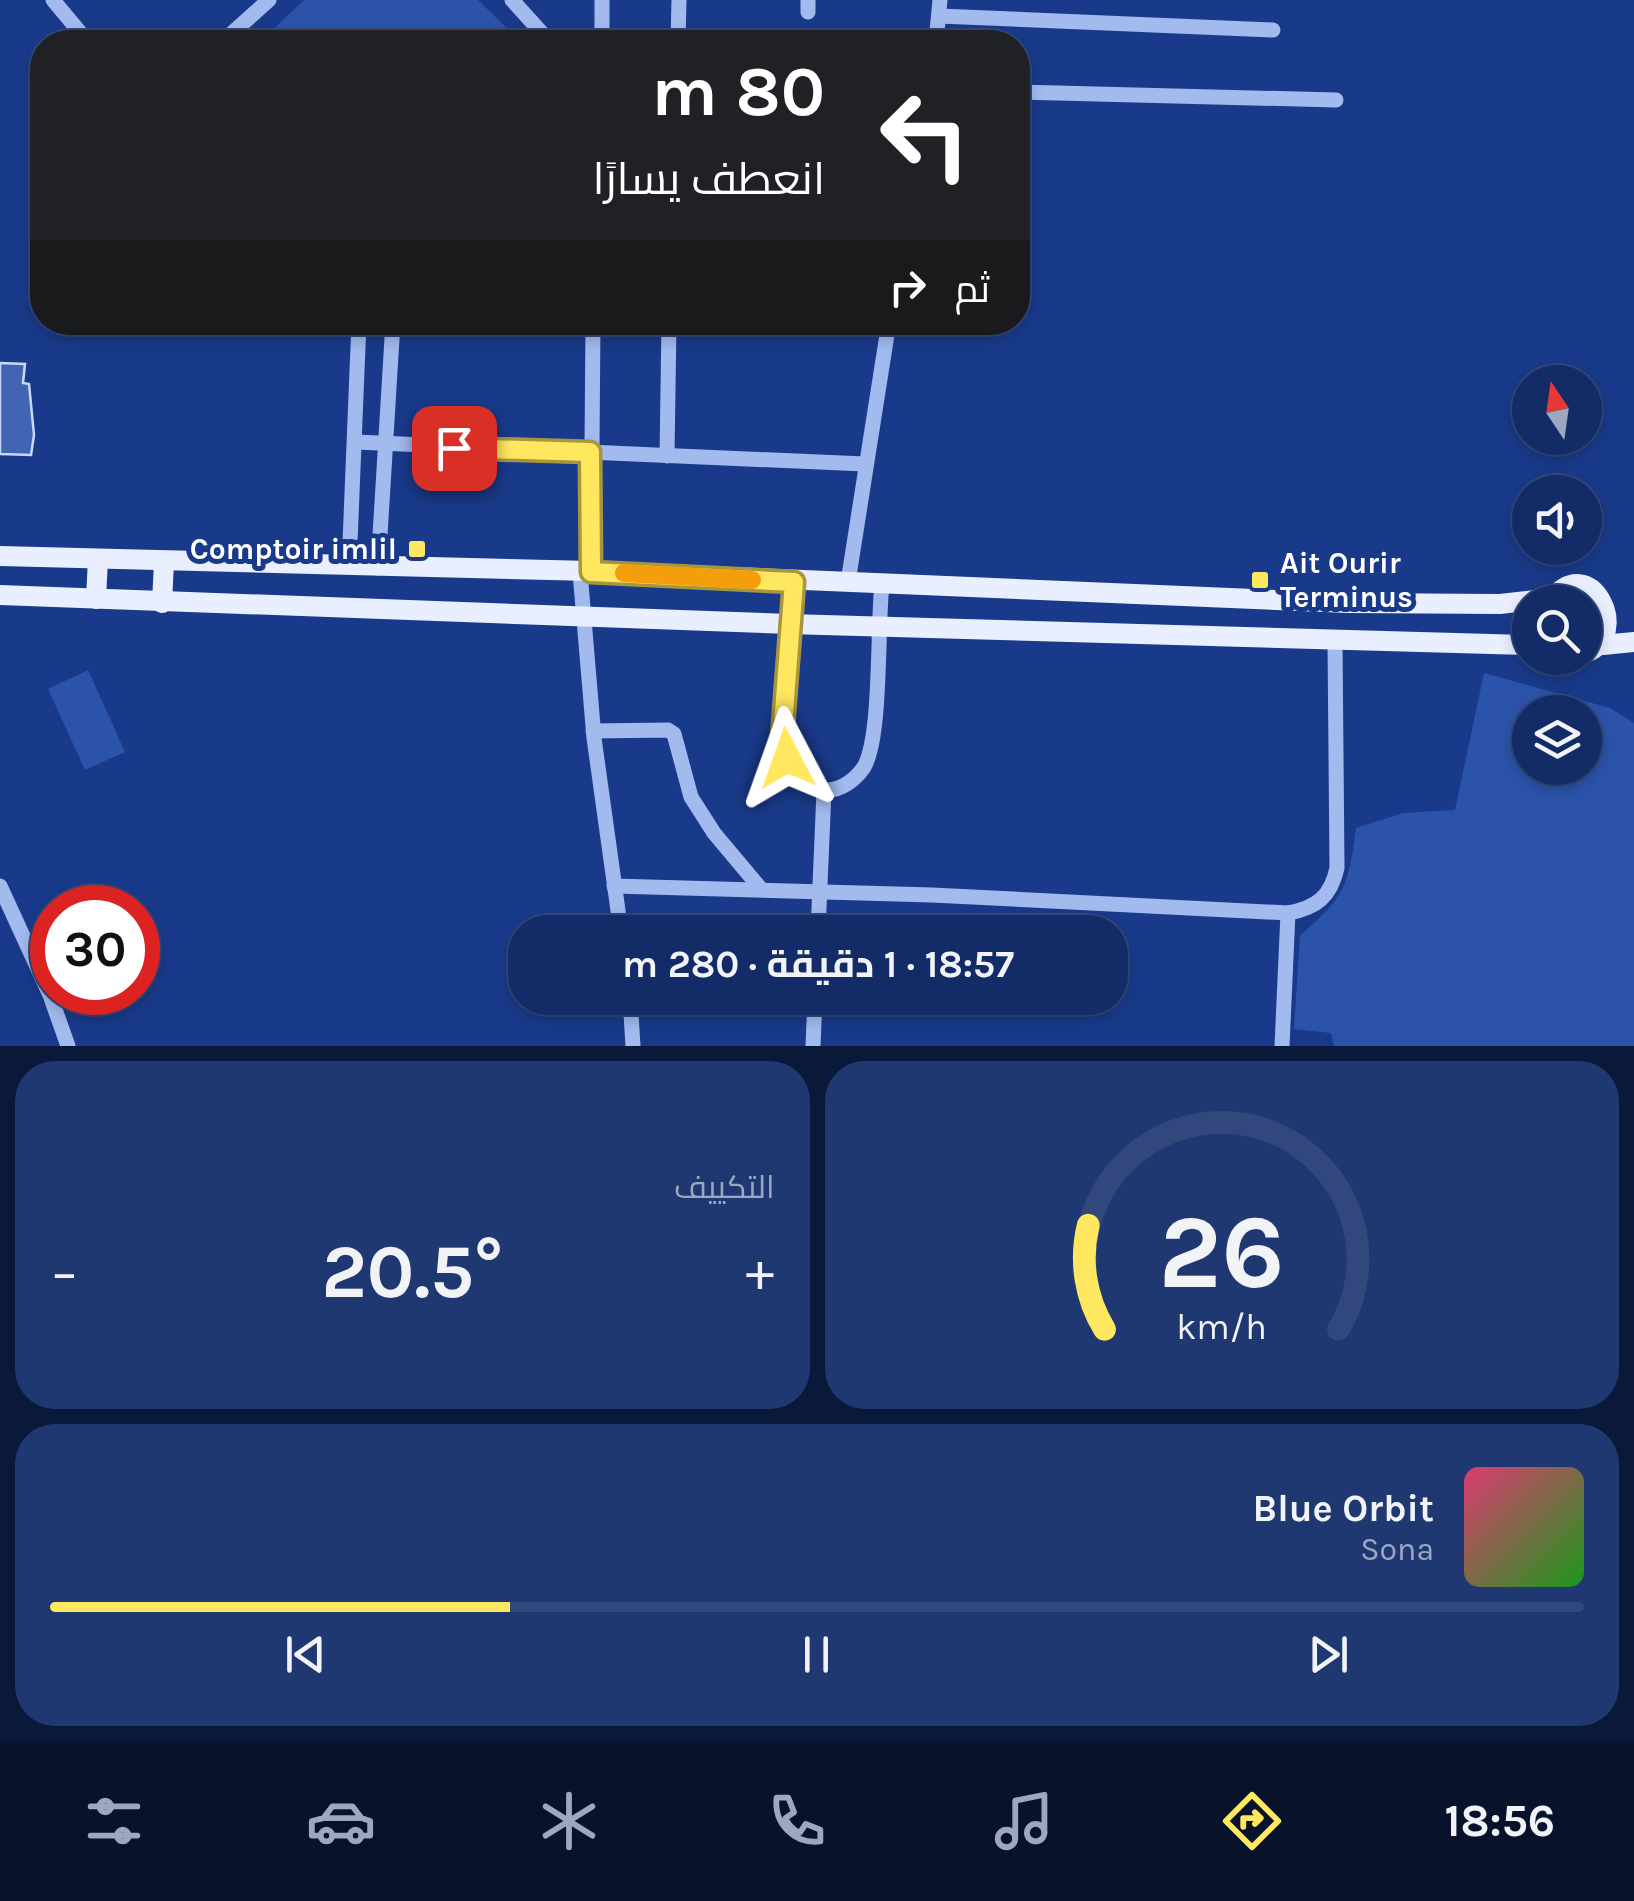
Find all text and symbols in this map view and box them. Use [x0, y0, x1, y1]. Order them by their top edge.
text: 80 m [651, 51, 825, 133]
icon: left [860, 70, 990, 200]
text: انعطف يسارًا [592, 153, 825, 205]
icon: right [880, 260, 935, 315]
text: ثم [955, 267, 990, 312]
north arrow [1512, 365, 1602, 455]
map controls [1512, 365, 1602, 785]
pin [412, 406, 497, 491]
icon: arrive [427, 421, 482, 476]
button: sound [1512, 475, 1602, 565]
place label: Comptoir imlil [190, 531, 397, 567]
marker: Comptoir imlil [406, 538, 428, 560]
place label: Ait Ourir Terminus [1280, 545, 1413, 615]
marker: Ait Ourir Terminus [1249, 569, 1271, 591]
button: search [1512, 585, 1602, 675]
button: layers [1512, 695, 1602, 785]
position arrow [735, 706, 839, 810]
speed limit sign: 30 [30, 885, 160, 1015]
text: 18:57 · 1 دقيقة · 280 m [622, 942, 1014, 987]
text: التكييف [674, 1169, 775, 1206]
text: 26 [1159, 1192, 1285, 1313]
text: 20.5° [321, 1228, 503, 1316]
text: − [50, 1240, 79, 1304]
text: + [746, 1240, 774, 1304]
text: km/h [1176, 1306, 1267, 1348]
text: Blue Orbit [1253, 1486, 1434, 1531]
text: Sona [1360, 1531, 1434, 1568]
icon: previous [278, 1627, 333, 1682]
icon: pause [789, 1627, 844, 1682]
icon: next [1301, 1627, 1356, 1682]
icon: filters [79, 1786, 149, 1856]
icon: car [306, 1786, 376, 1856]
icon: climate [534, 1786, 604, 1856]
icon: phone [762, 1786, 832, 1856]
icon: music [989, 1786, 1059, 1856]
icon: directions [1217, 1786, 1287, 1856]
text: 18:56 [1444, 1795, 1555, 1847]

